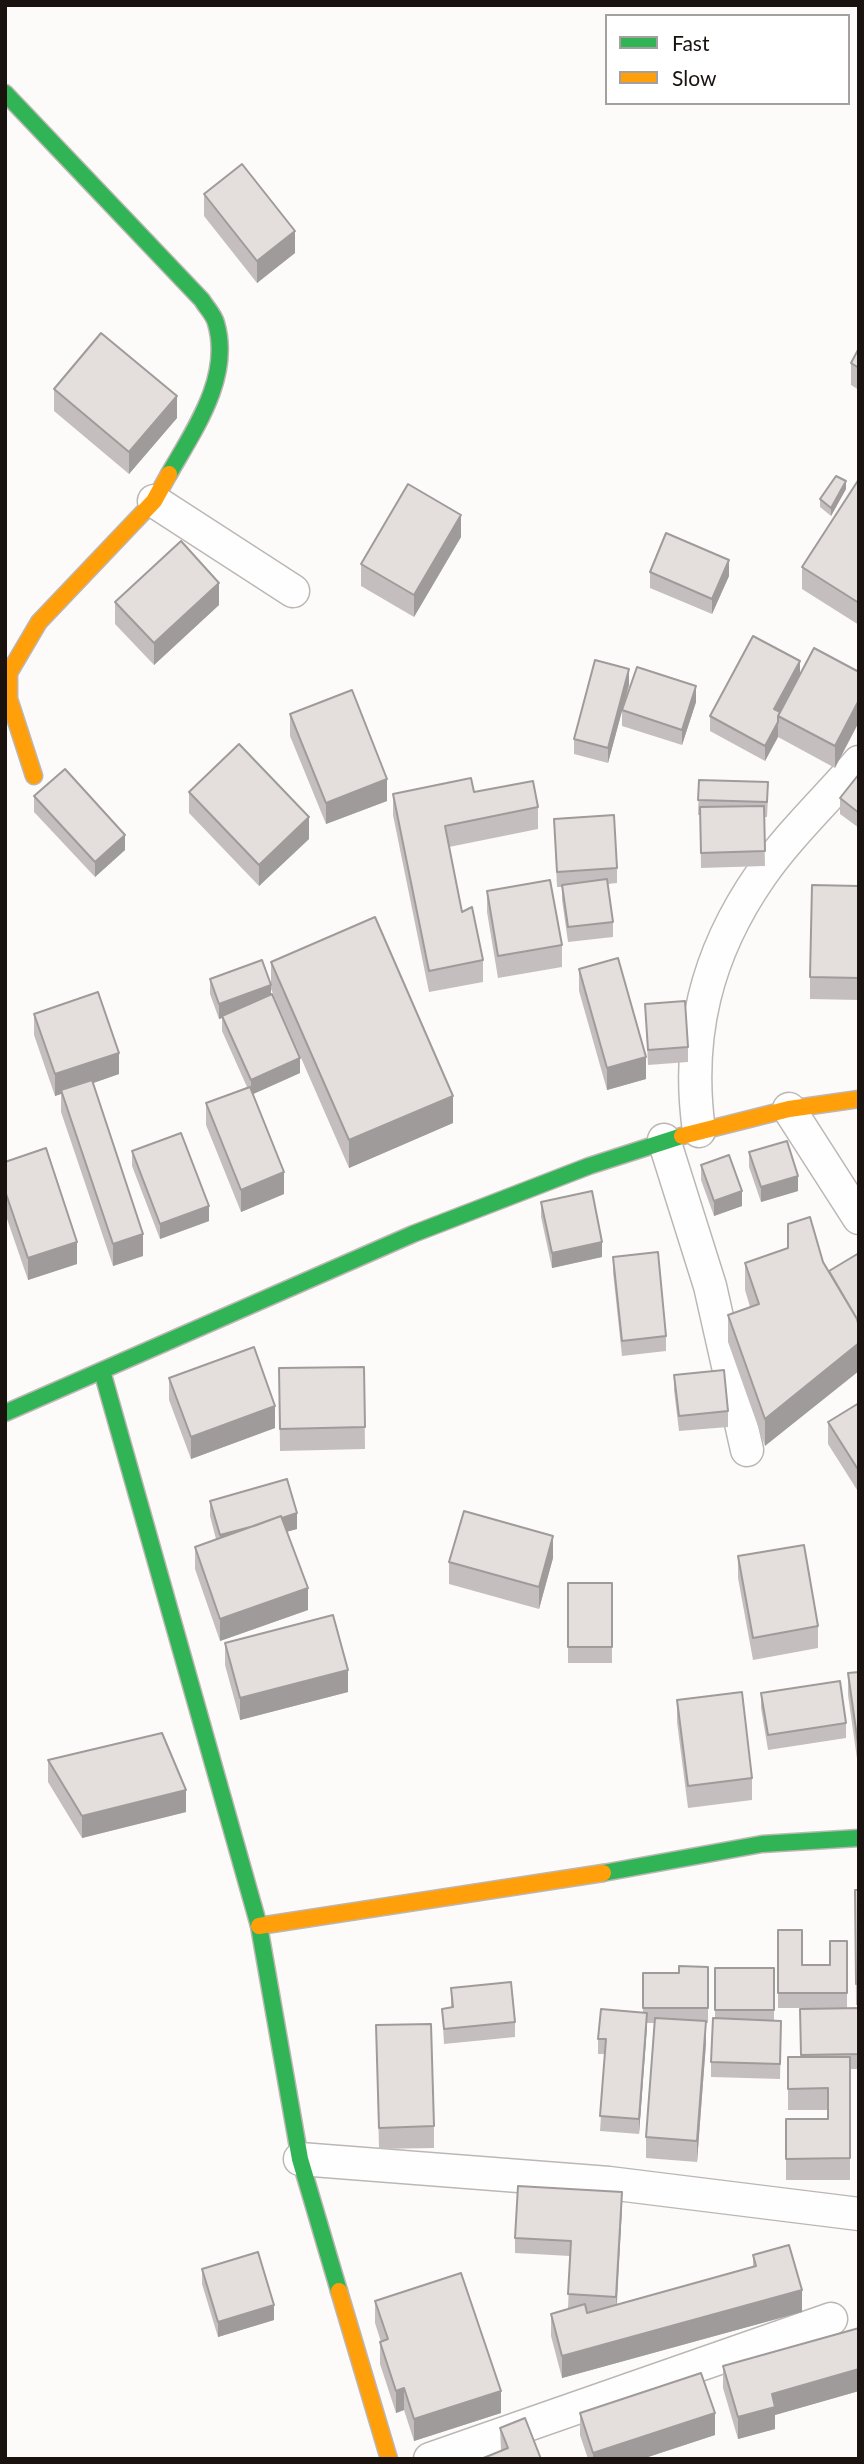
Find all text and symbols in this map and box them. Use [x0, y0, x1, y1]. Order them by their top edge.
legend [605, 14, 850, 105]
text: Fast [672, 30, 709, 55]
text: Slow [672, 65, 716, 90]

